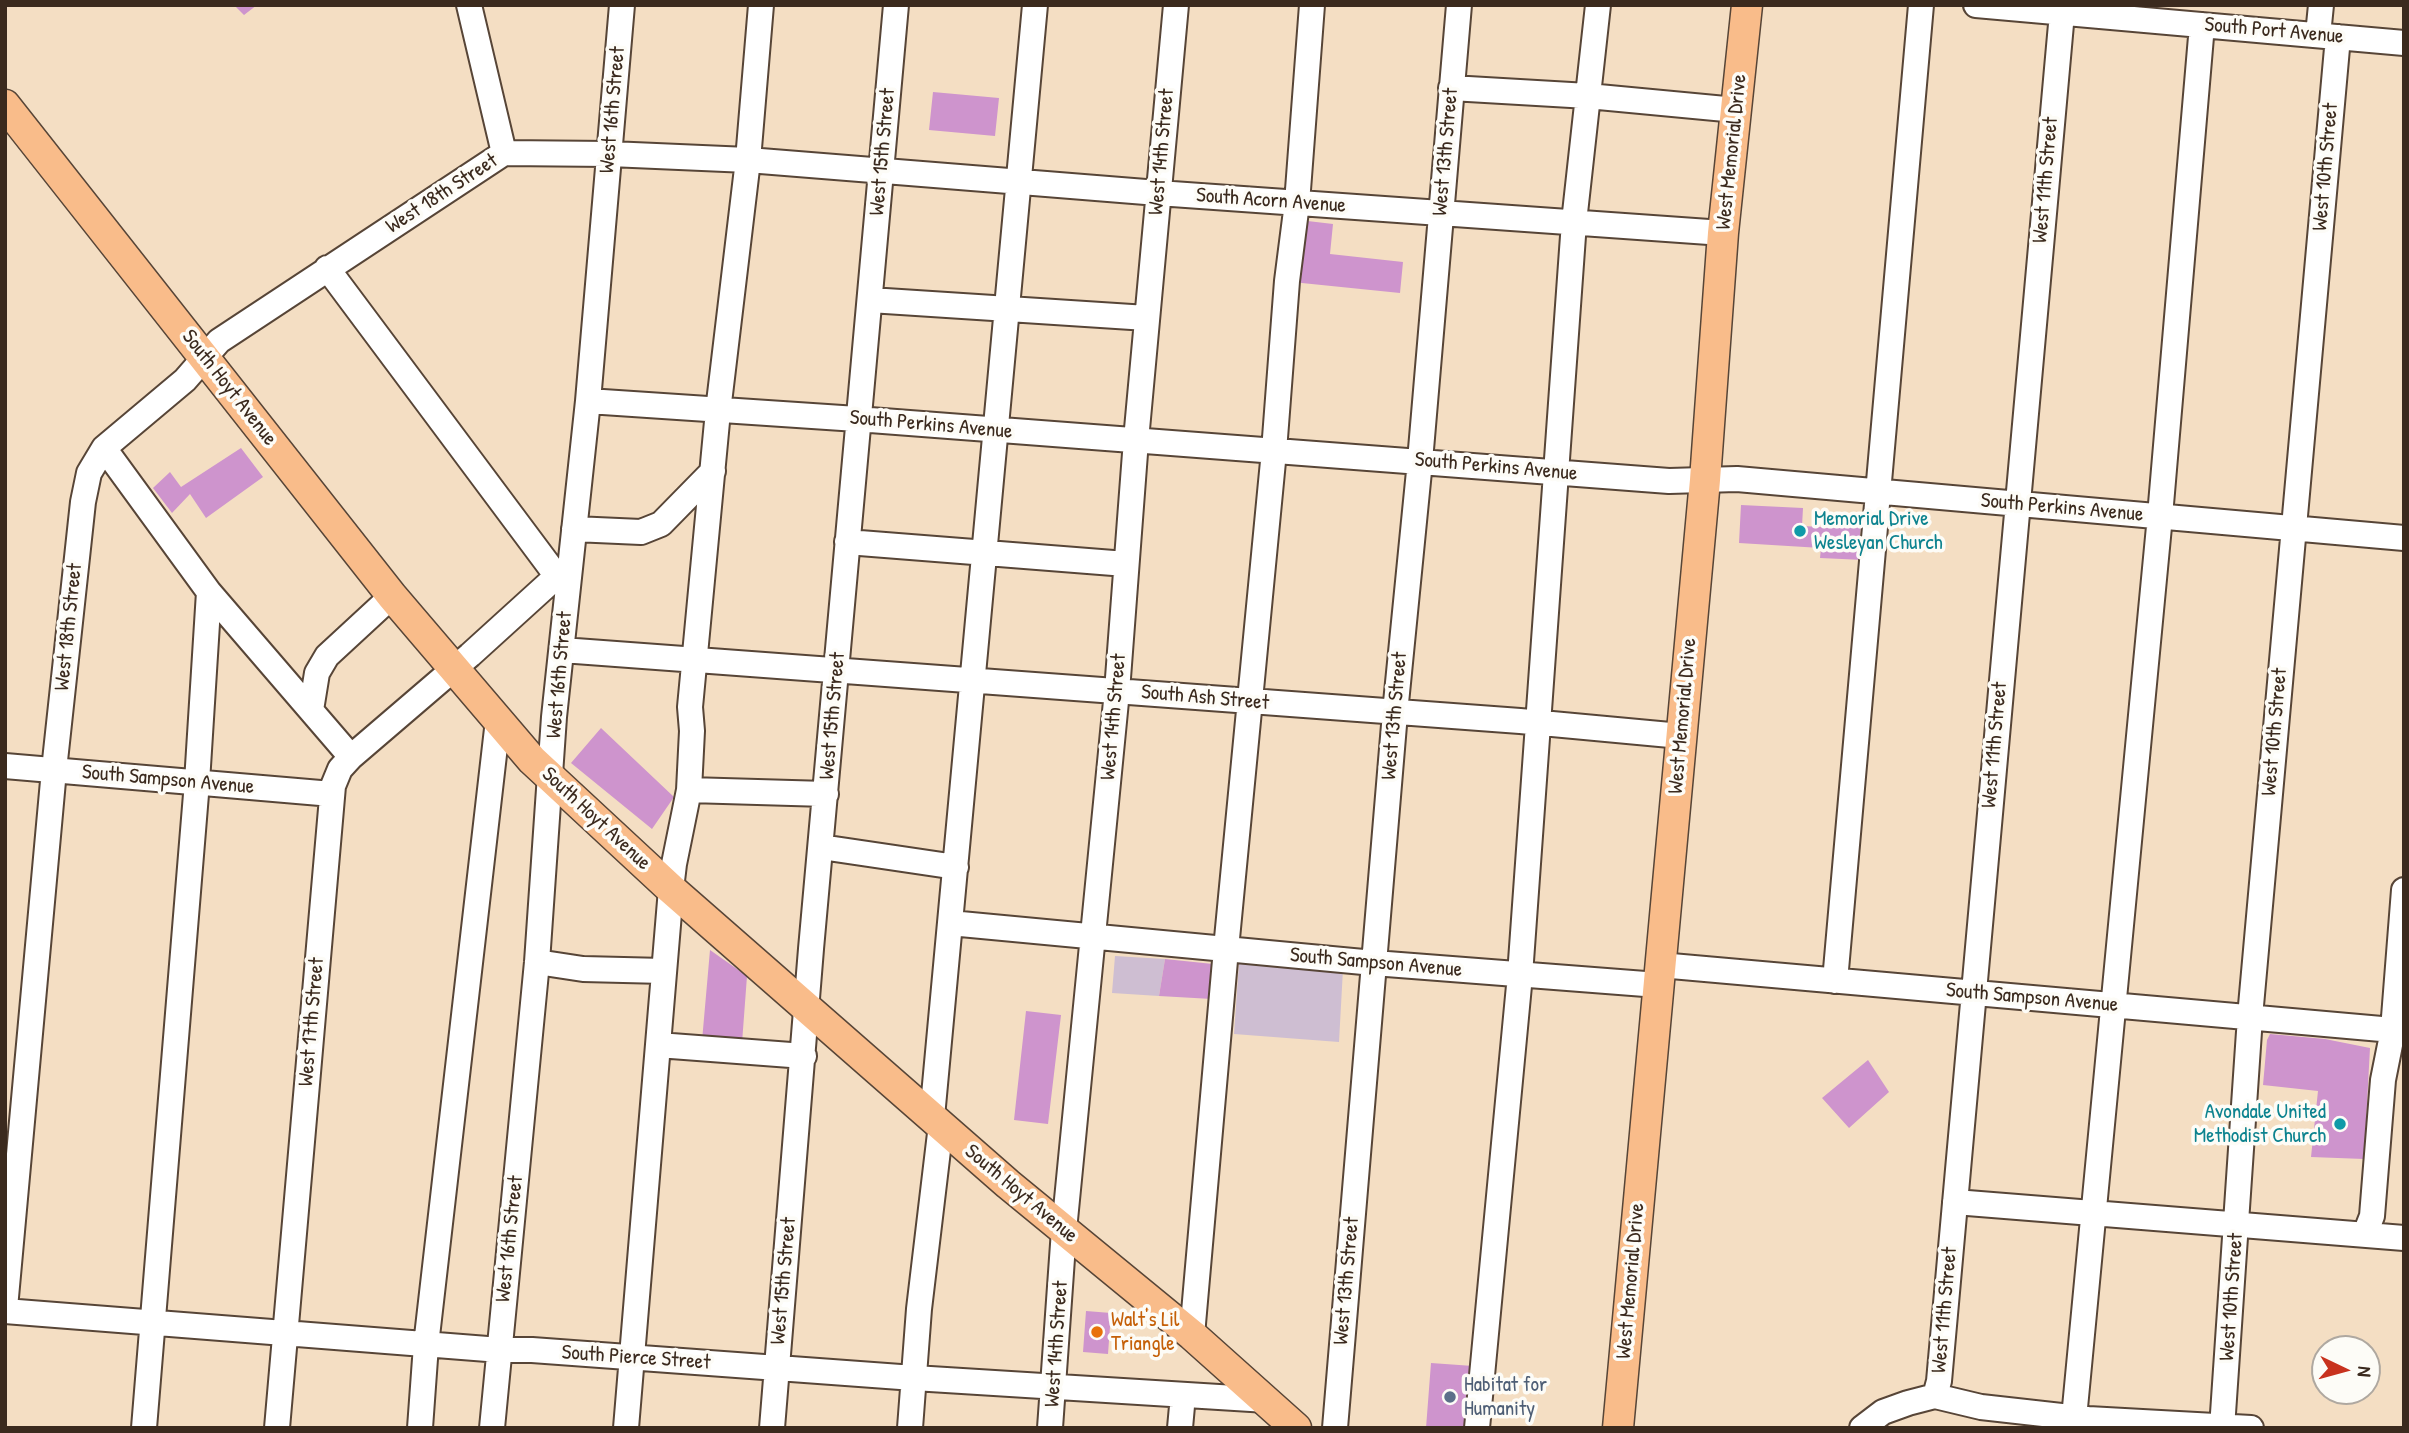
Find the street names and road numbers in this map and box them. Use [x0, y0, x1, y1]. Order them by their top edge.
street label: South Port Avenue [2203, 12, 2345, 50]
street label: West 16th Street [595, 46, 631, 174]
street label: West Memorial Drive [1711, 73, 1753, 231]
street label: West 15th Street [865, 87, 901, 217]
street label: West 13th Street [1428, 87, 1464, 217]
street label: West 14th Street [1144, 88, 1180, 216]
street label: West 10th Street [2308, 102, 2344, 232]
street label: West 11th Street [2028, 116, 2064, 244]
street label: West 18th Street [381, 149, 503, 239]
street label: South Acorn Avenue [1195, 183, 1347, 219]
street label: South Hoyt Avenue [176, 325, 282, 451]
street label: South Perkins Avenue [849, 405, 1013, 445]
street label: South Perkins Avenue [1414, 447, 1578, 487]
street label: South Perkins Avenue [1980, 488, 2144, 528]
street label: West 18th Street [50, 562, 88, 692]
street label: West 16th Street [542, 611, 578, 739]
street label: West Memorial Drive [1664, 637, 1702, 795]
street label: West 15th Street [815, 651, 851, 781]
street label: West 13th Street [1377, 651, 1413, 781]
street label: West 14th Street [1096, 653, 1132, 781]
street label: West 10th Street [2257, 667, 2293, 797]
street label: South Ash Street [1140, 680, 1270, 716]
street label: West 11th Street [1977, 681, 2013, 809]
street label: South Sampson Avenue [81, 760, 255, 800]
street label: South Hoyt Avenue [536, 762, 656, 876]
street label: South Sampson Avenue [1289, 943, 1463, 983]
street label: West 17th Street [294, 957, 330, 1087]
street label: South Sampson Avenue [1945, 978, 2119, 1018]
street label: South Hoyt Avenue [959, 1139, 1083, 1249]
street label: West 16th Street [491, 1174, 529, 1304]
street label: West Memorial Drive [1612, 1202, 1650, 1360]
street label: West 15th Street [766, 1216, 802, 1346]
street label: West 13th Street [1329, 1216, 1365, 1346]
street label: West 10th Street [2215, 1232, 2249, 1362]
street label: West 11th Street [1927, 1246, 1963, 1374]
street label: West 14th Street [1040, 1280, 1074, 1408]
street label: South Pierce Street [561, 1340, 711, 1376]

